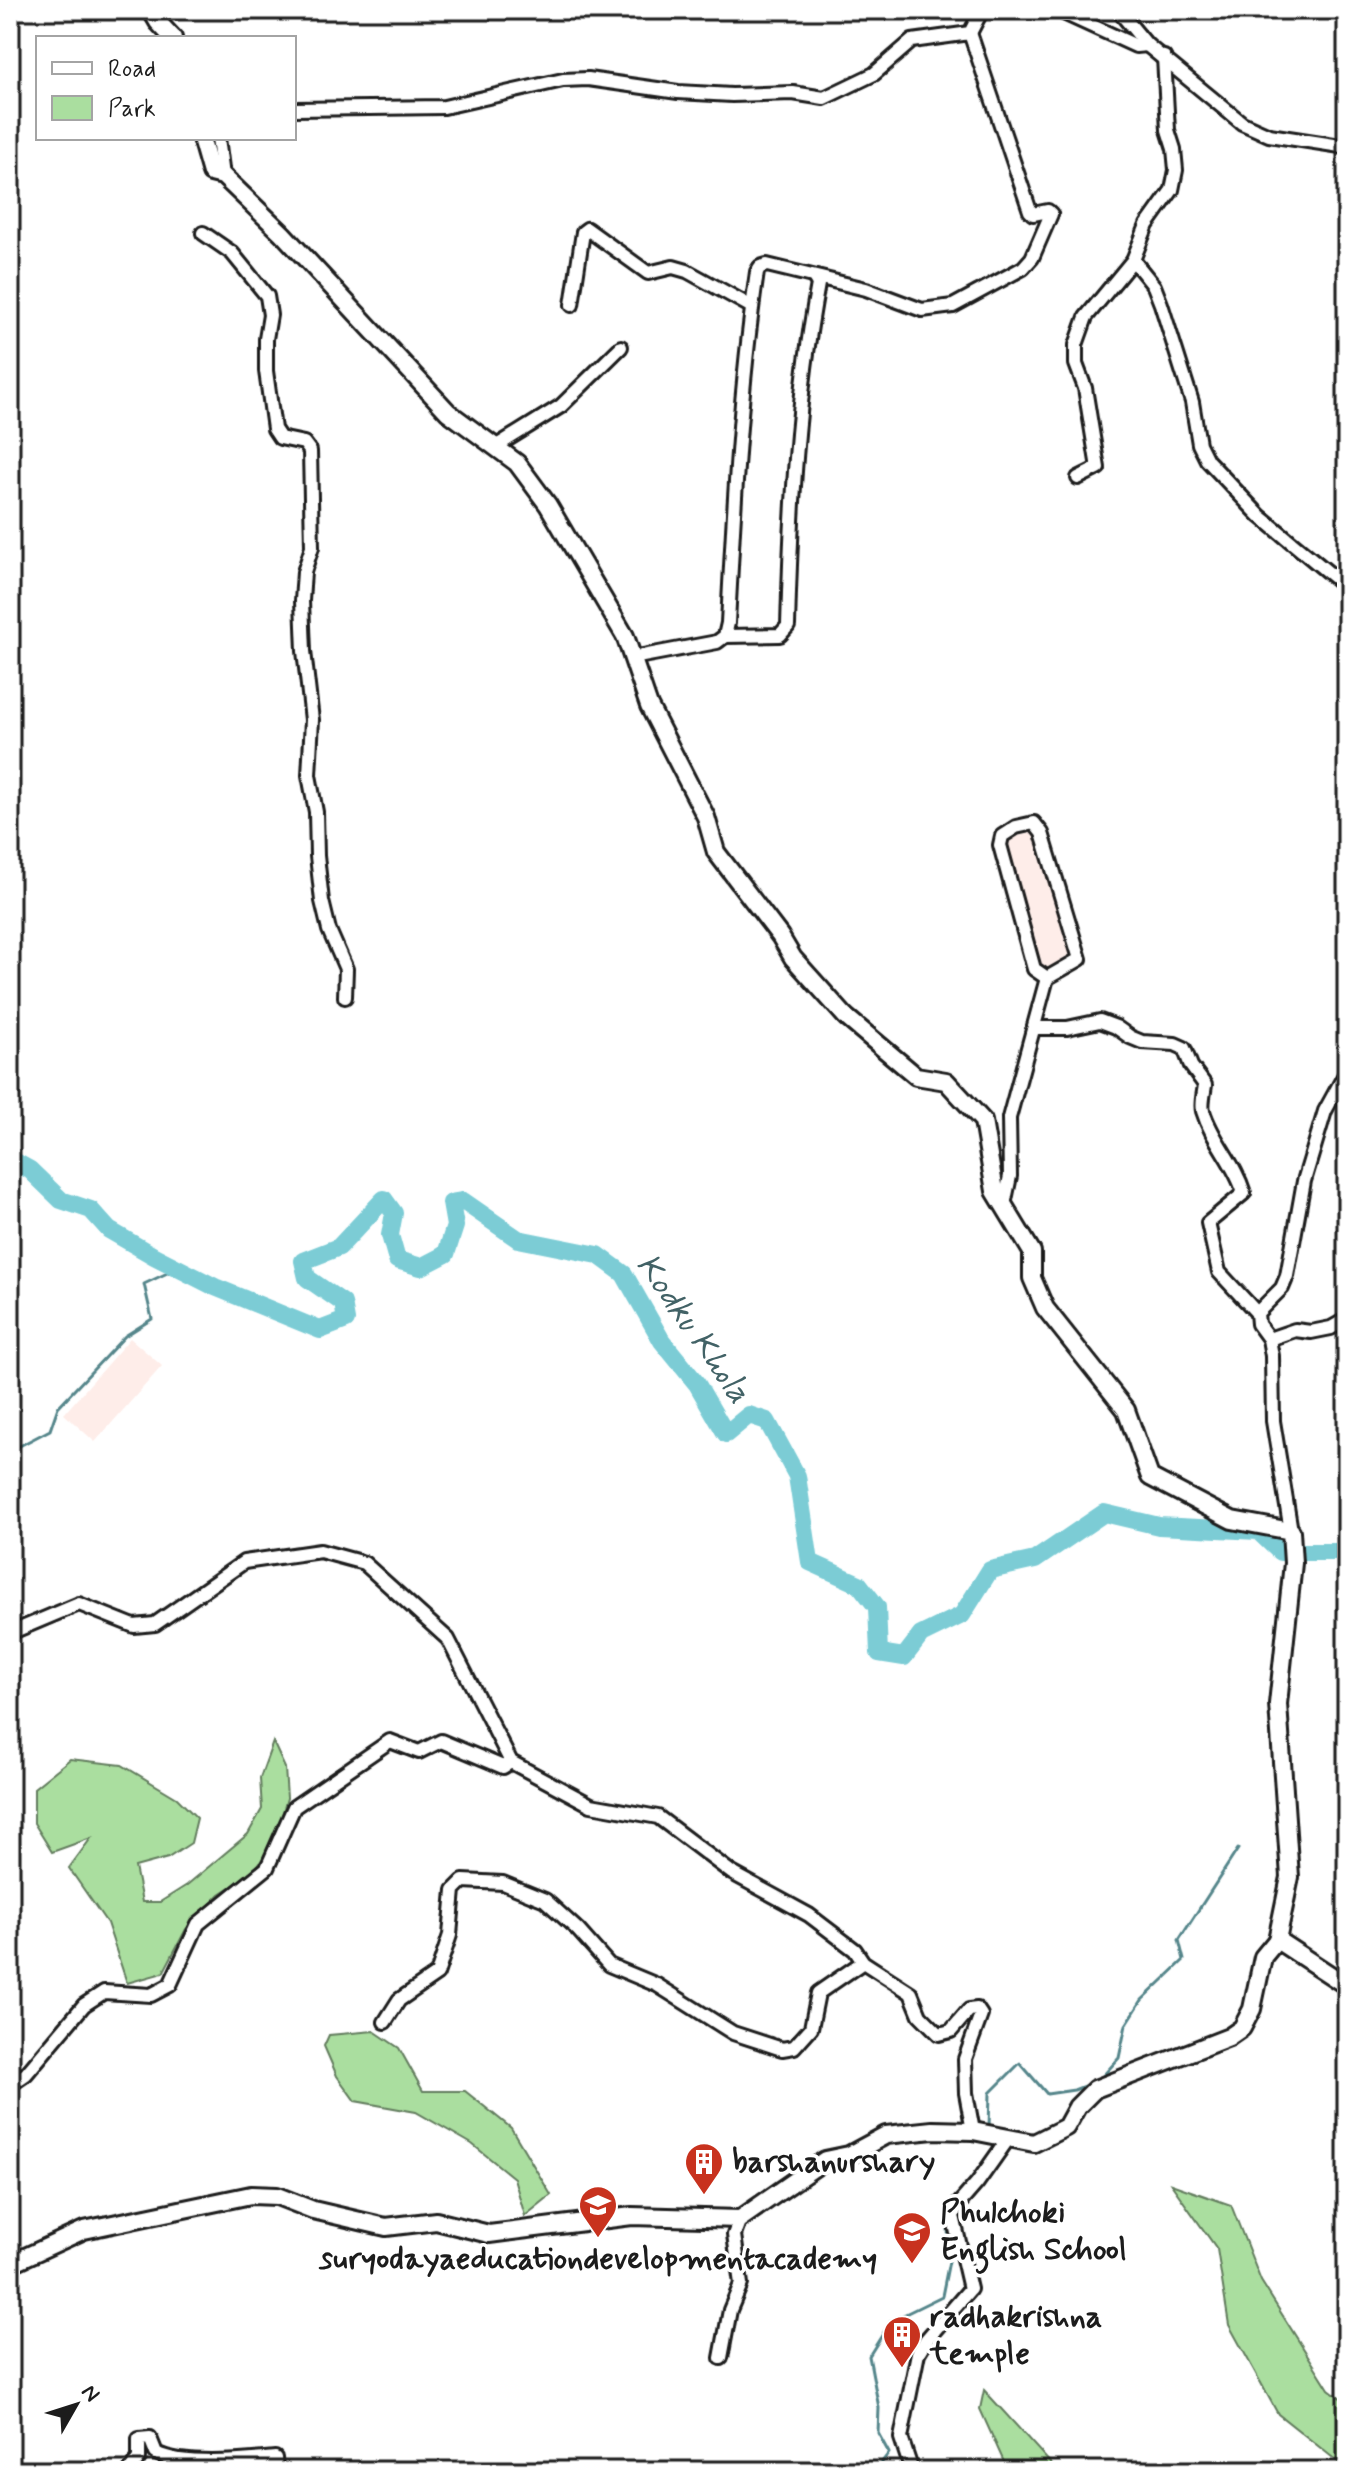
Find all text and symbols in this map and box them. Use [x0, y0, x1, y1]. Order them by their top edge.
legend [36, 36, 296, 140]
text: Road [108, 54, 156, 85]
text: Park [108, 94, 156, 125]
water label: Kodku Khola [625, 1245, 761, 1413]
building icon: barshanurshary [683, 2141, 725, 2196]
place label: barshanurshary [732, 2141, 935, 2183]
school or university icon: suryodayaeducationdevelopmentacademy [577, 2184, 619, 2239]
place label: Phulchoki English School [940, 2192, 1127, 2275]
school or university icon: Phulchoki English School [891, 2210, 933, 2265]
place label: suryodayaeducationdevelopmentacademy [318, 2238, 877, 2280]
place label: radhakrishna temple [929, 2296, 1102, 2375]
building icon: radhakrishna temple [881, 2314, 923, 2369]
north arrow [36, 2365, 116, 2445]
text: N [74, 2379, 105, 2408]

